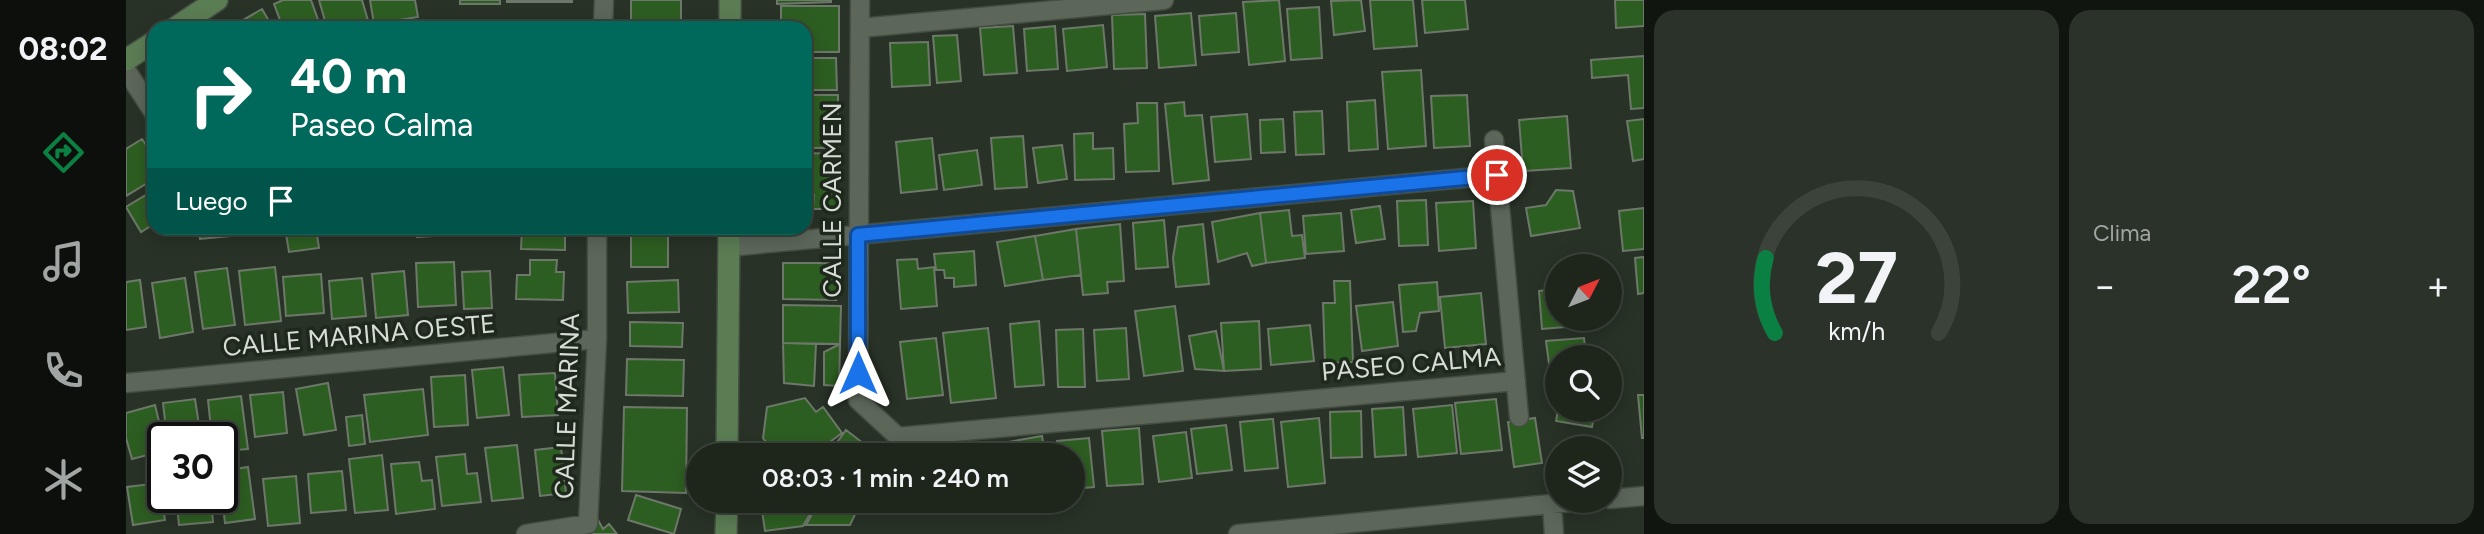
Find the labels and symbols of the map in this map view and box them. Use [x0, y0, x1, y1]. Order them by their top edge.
street label: CALLE CARMEN [816, 102, 848, 298]
pin [1467, 145, 1527, 205]
north arrow [1545, 254, 1622, 331]
street label: CALLE MARINA OESTE [221, 307, 497, 363]
street label: CALLE MARINA [548, 312, 586, 499]
position arrow [821, 336, 895, 410]
street label: PASEO CALMA [1320, 340, 1502, 388]
speed limit sign: 30 [147, 422, 238, 513]

